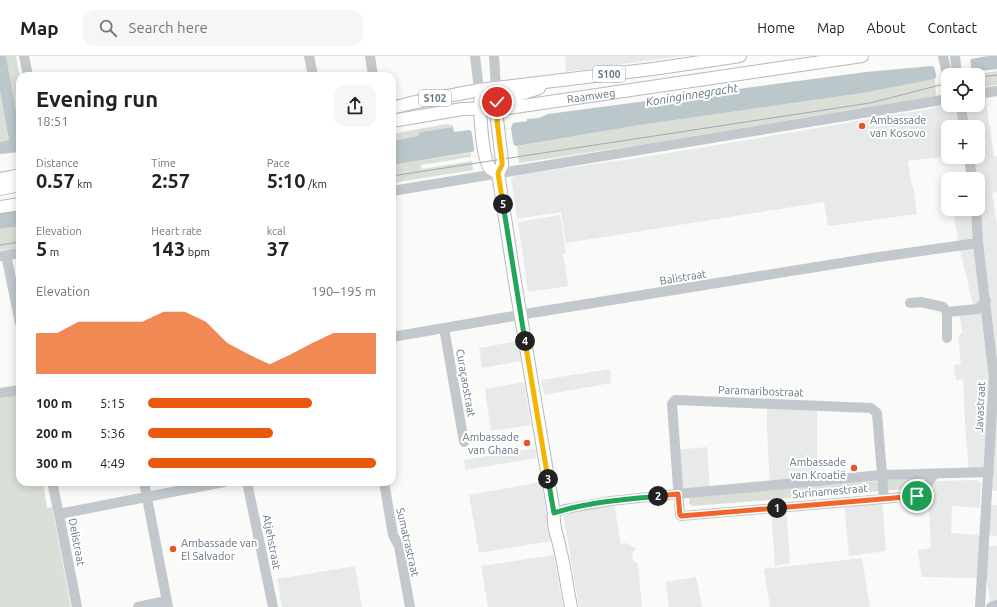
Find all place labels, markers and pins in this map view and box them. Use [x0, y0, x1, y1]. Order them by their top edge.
pin [480, 85, 514, 119]
place label: Ambassade van Kosovo [870, 114, 926, 139]
marker: Ambassade van Kosovo [857, 121, 867, 131]
pin: 5 [493, 194, 513, 214]
pin: 4 [515, 331, 535, 351]
place label: Ambassade van Ghana [463, 431, 519, 456]
marker: Ambassade van Ghana [522, 438, 532, 448]
place label: Ambassade van Kroatië [790, 456, 846, 481]
marker: Ambassade van Kroatië [849, 463, 859, 473]
pin: 3 [538, 469, 558, 489]
pin [900, 479, 934, 513]
pin: 2 [648, 486, 668, 506]
pin: 1 [767, 498, 787, 518]
place label: Ambassade van El Salvador [181, 537, 257, 562]
marker: Ambassade van El Salvador [168, 544, 178, 554]

